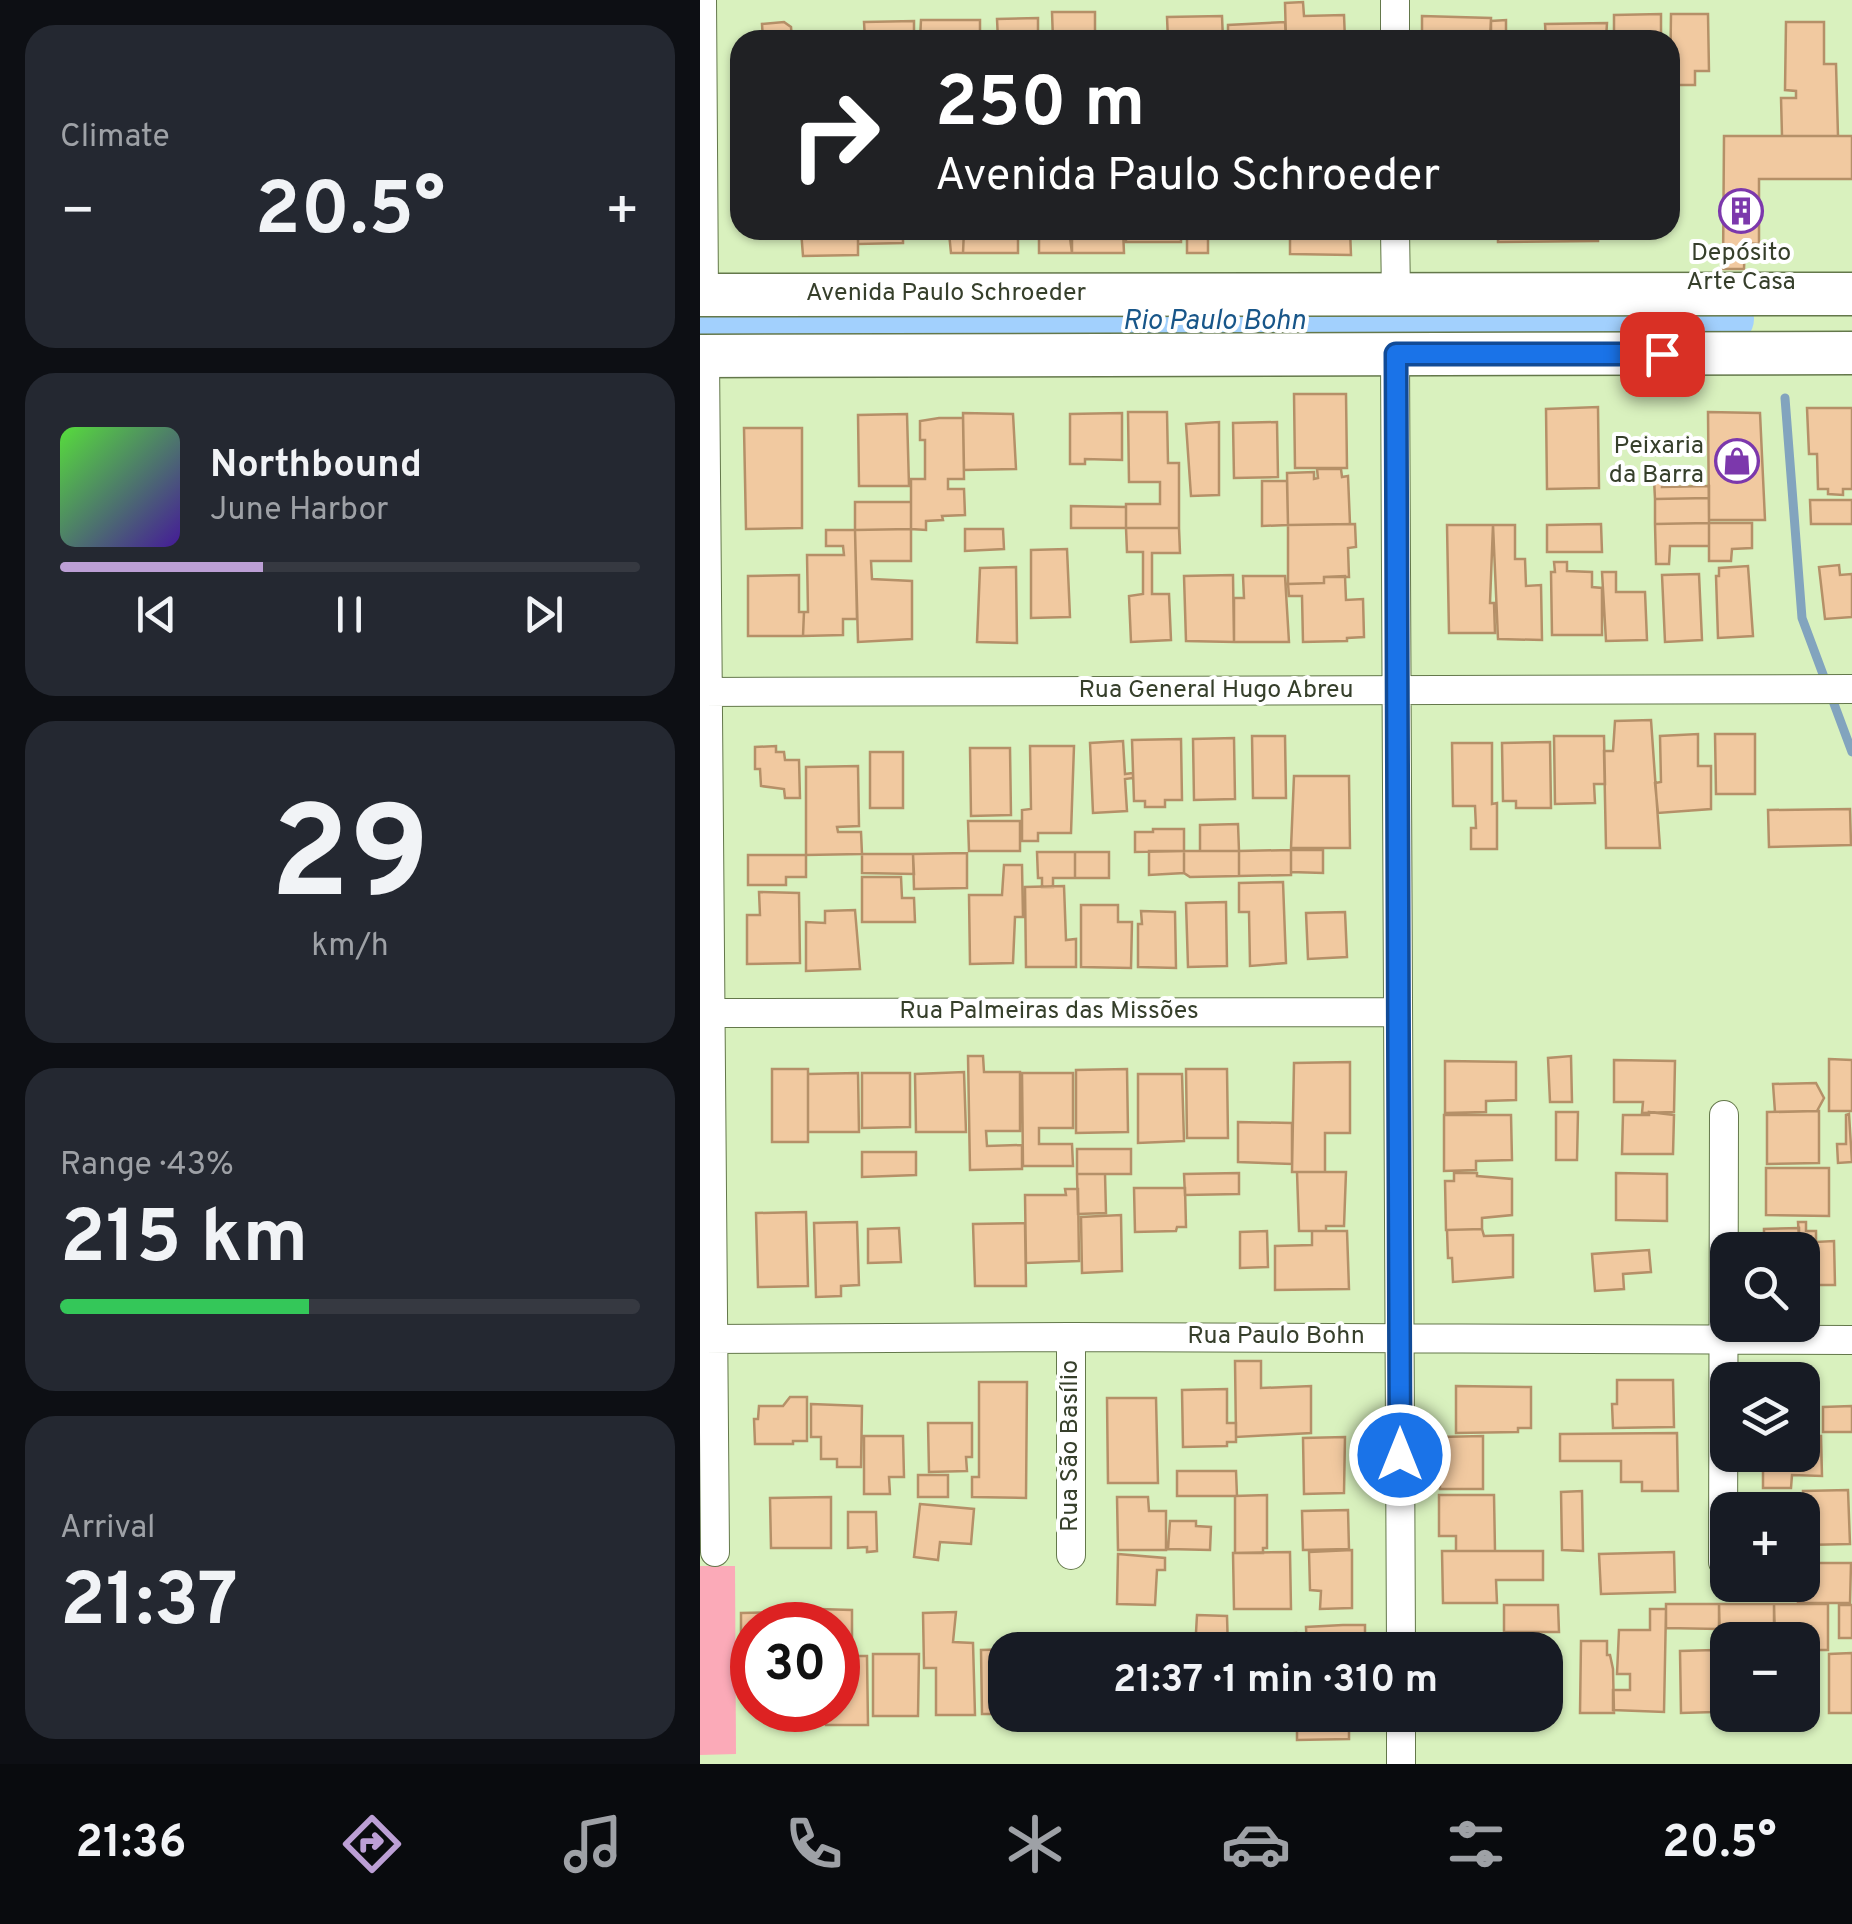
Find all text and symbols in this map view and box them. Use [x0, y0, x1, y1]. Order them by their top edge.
text: 250 m [935, 62, 1145, 151]
icon: right [770, 70, 900, 200]
text: Climate [60, 118, 170, 158]
text: Avenida Paulo Schroeder [935, 149, 1440, 206]
text: 20.5° [255, 166, 445, 261]
text: − [60, 179, 95, 249]
text: + [605, 179, 640, 249]
building icon: Depósito Arte Casa [1718, 188, 1764, 234]
place label: Depósito Arte Casa [1686, 238, 1796, 299]
street label: Avenida Paulo Schroeder [806, 278, 1087, 310]
water label: Rio Paulo Bohn [1122, 304, 1306, 340]
pin [1620, 312, 1705, 397]
icon: arrive [1635, 327, 1690, 382]
place label: Peixaria da Barra [1609, 431, 1704, 492]
shop icon: Peixaria da Barra [1714, 438, 1760, 484]
text: Northbound [210, 442, 422, 491]
text: June Harbor [210, 491, 389, 531]
icon: previous [129, 587, 184, 642]
icon: pause [322, 587, 377, 642]
icon: next [516, 587, 571, 642]
street label: Rua General Hugo Abreu [1078, 675, 1354, 707]
text: 29 [270, 779, 430, 944]
text: km/h [311, 927, 389, 967]
street label: Rua Palmeiras das Missões [899, 996, 1199, 1028]
text: Range · 43% [60, 1146, 234, 1186]
text: 215 km [60, 1194, 308, 1289]
map controls [1710, 1232, 1820, 1732]
button: search [1710, 1232, 1820, 1342]
street label: Rua Paulo Bohn [1187, 1321, 1365, 1353]
street label: Rua São Basílio [1055, 1360, 1087, 1532]
button: layers [1710, 1362, 1820, 1472]
position arrow [1348, 1403, 1452, 1507]
button: + [1710, 1492, 1820, 1602]
text: Arrival [60, 1509, 155, 1549]
text: 21:37 [60, 1557, 238, 1652]
speed limit sign: 30 [730, 1602, 860, 1732]
button: − [1710, 1622, 1820, 1732]
text: 21:37 · 1 min · 310 m [1113, 1657, 1438, 1706]
icon: directions [337, 1809, 407, 1879]
icon: music [558, 1809, 628, 1879]
icon: phone [779, 1809, 849, 1879]
icon: climate [1000, 1809, 1070, 1879]
icon: car [1221, 1809, 1291, 1879]
icon: filters [1441, 1809, 1511, 1879]
text: 21:36 [75, 1816, 187, 1873]
text: 20.5° [1662, 1816, 1777, 1873]

